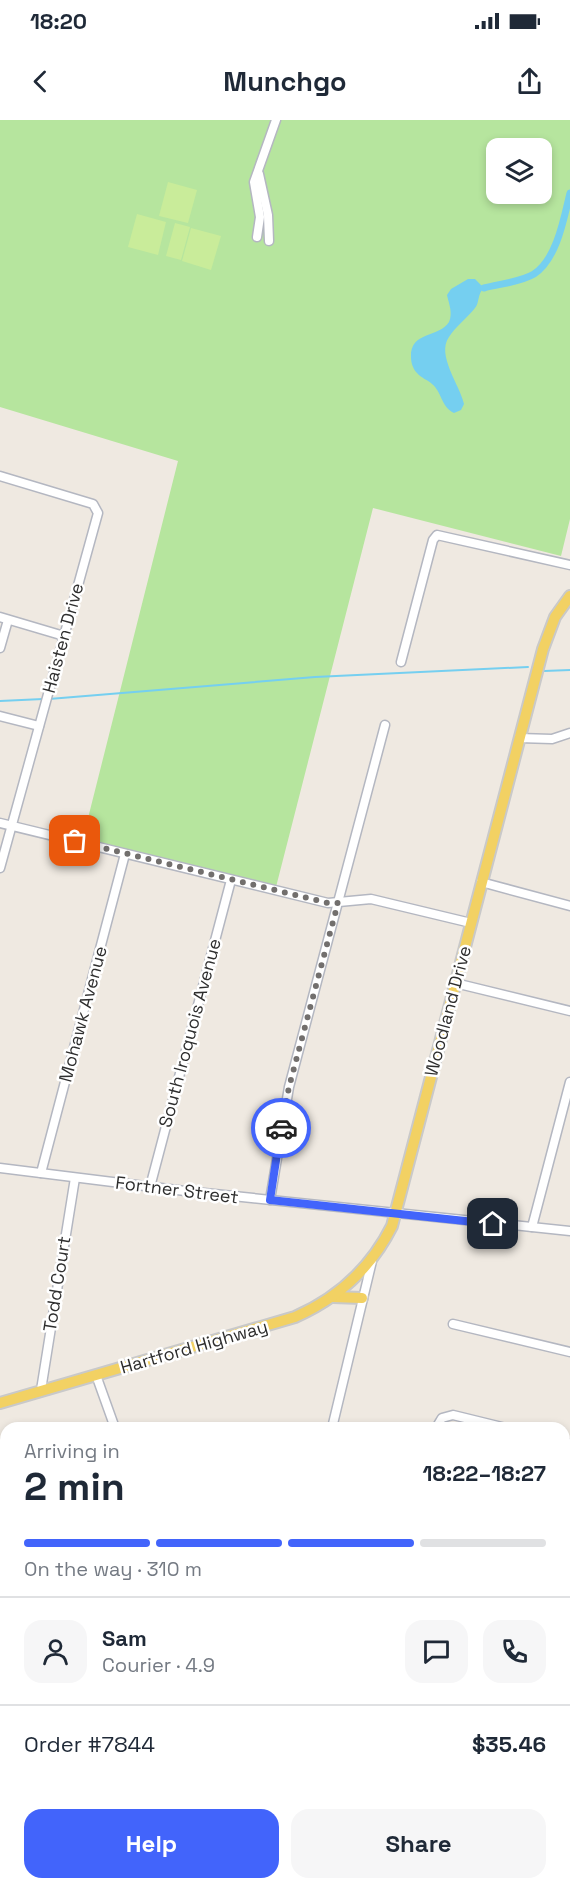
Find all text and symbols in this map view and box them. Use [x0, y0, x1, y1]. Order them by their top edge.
text: 18:20 [30, 7, 87, 35]
text: Munchgo [223, 64, 347, 99]
icon: back [24, 65, 57, 98]
icon: share [513, 65, 546, 98]
map controls [486, 138, 552, 204]
button: layers [486, 138, 552, 204]
street label: Haisten Drive [37, 580, 88, 696]
pin [49, 815, 100, 866]
icon: bag [58, 824, 91, 857]
street label: South Iroquois Avenue [153, 936, 226, 1130]
street label: Mohawk Avenue [53, 943, 112, 1084]
street label: Woodland Drive [419, 943, 476, 1079]
courier [251, 1098, 311, 1158]
icon: car [265, 1112, 298, 1145]
street label: Fortner Street [114, 1171, 240, 1208]
pin [467, 1198, 518, 1249]
icon: home [476, 1207, 509, 1240]
street label: Todd Court [38, 1234, 75, 1333]
street label: Hartford Highway [118, 1314, 270, 1379]
text: Arriving in [24, 1438, 120, 1464]
text: 18:22–18:27 [423, 1459, 546, 1487]
text: 2 min [24, 1462, 125, 1511]
text: On the way · 310 m [24, 1556, 202, 1582]
button: person [24, 1620, 87, 1683]
button: chat [405, 1620, 468, 1683]
button: phone [483, 1620, 546, 1683]
text: Sam [102, 1624, 147, 1652]
text: Courier · 4.9 [102, 1652, 215, 1678]
text: Order #7844 [24, 1730, 155, 1758]
text: $35.46 [472, 1730, 546, 1758]
button: Help [24, 1809, 279, 1878]
button: Share [291, 1809, 546, 1878]

